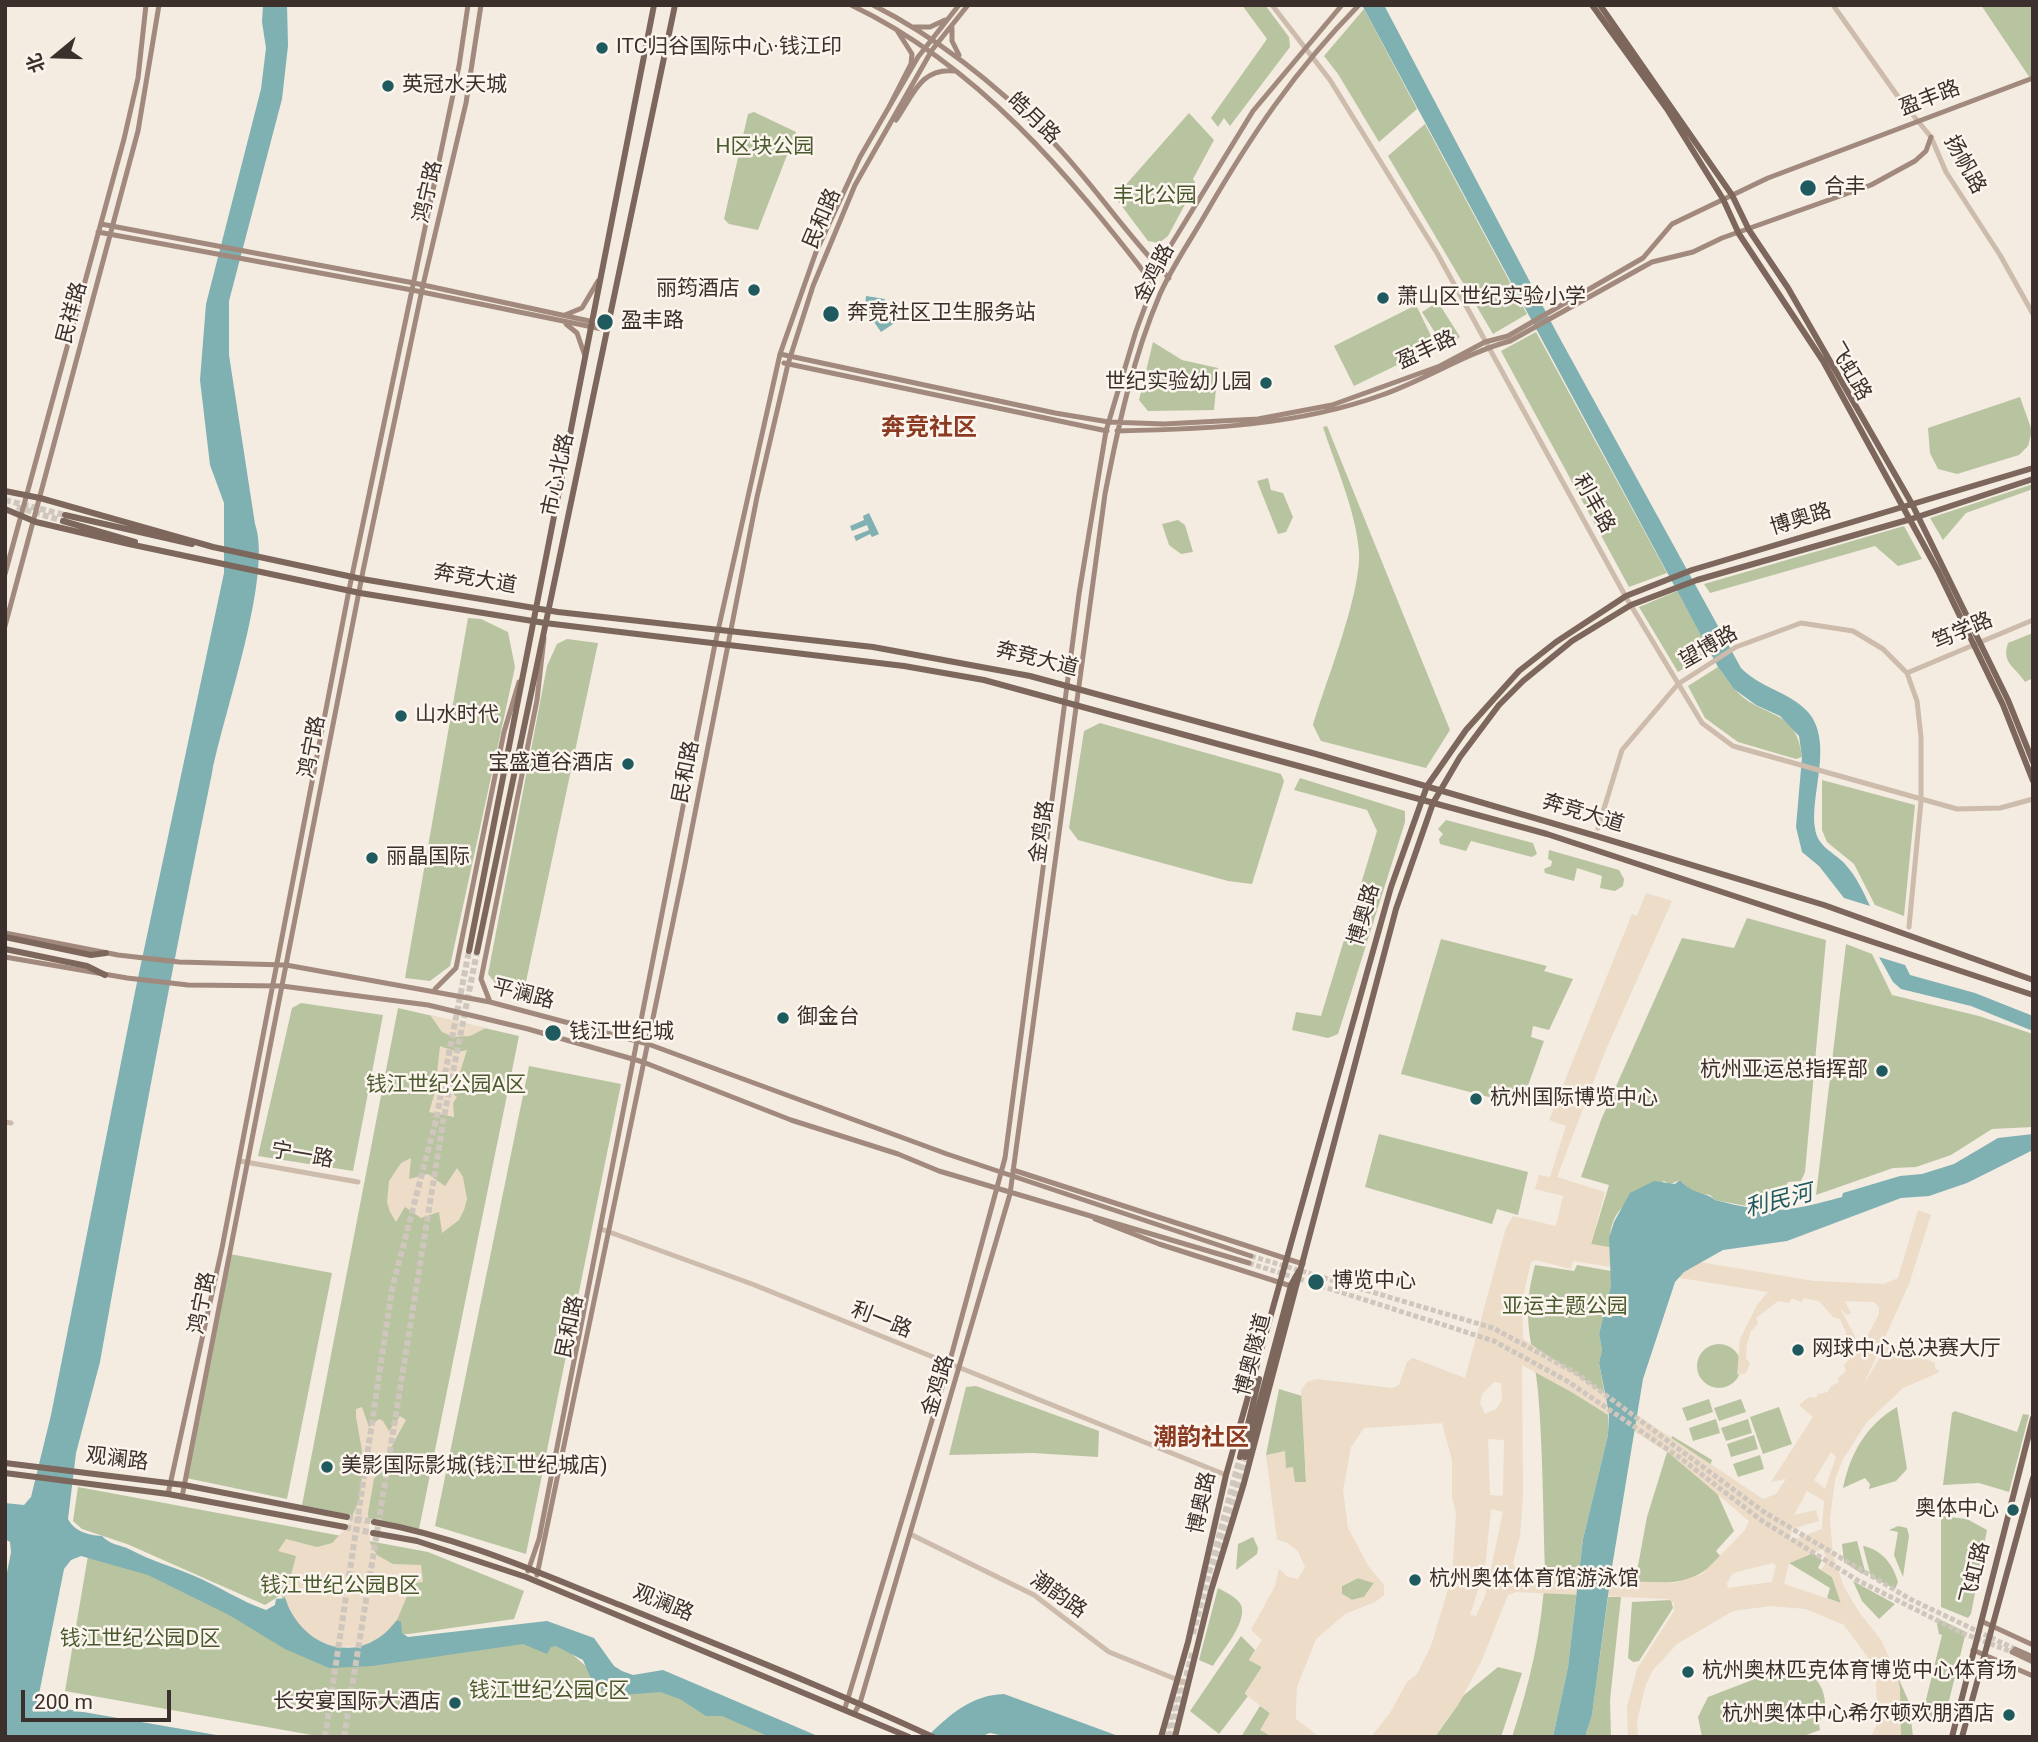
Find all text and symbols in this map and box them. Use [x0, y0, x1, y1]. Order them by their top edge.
north arrow [21, 21, 91, 91]
place label: ITC归谷国际中心·钱江印 [616, 35, 842, 61]
marker: ITC归谷国际中心·钱江印 [594, 40, 610, 56]
text: 北 [22, 50, 50, 76]
place label: 英冠水天城 [402, 73, 507, 99]
street label: 盈丰路 [1896, 76, 1964, 122]
marker: 英冠水天城 [380, 78, 396, 94]
street label: 皓月路 [1002, 88, 1064, 150]
street label: 扬帆路 [1938, 131, 1990, 199]
park label: H区块公园 [716, 135, 814, 161]
street label: 鸿宁路 [410, 158, 448, 226]
place label: 合丰 [1824, 175, 1866, 201]
marker: 合丰 [1798, 178, 1818, 198]
park label: 丰北公园 [1113, 184, 1197, 210]
street label: 民和路 [799, 185, 847, 253]
street label: 金鸡路 [1129, 240, 1181, 308]
place label: 丽筠酒店 [656, 277, 740, 303]
street label: 民祥路 [53, 279, 93, 347]
marker: 丽筠酒店 [746, 282, 762, 298]
place label: 萧山区世纪实验小学 [1397, 285, 1586, 311]
marker: 萧山区世纪实验小学 [1375, 290, 1391, 306]
place label: 奔竞社区卫生服务站 [847, 301, 1036, 327]
marker: 奔竞社区卫生服务站 [821, 304, 841, 324]
place label: 盈丰路 [621, 309, 684, 335]
marker: 盈丰路 [595, 312, 615, 332]
street label: 盈丰路 [1393, 326, 1461, 376]
street label: 飞虹路 [1822, 338, 1876, 406]
place label: 世纪实验幼儿园 [1105, 370, 1252, 396]
marker: 世纪实验幼儿园 [1258, 375, 1274, 391]
district label: 奔竞社区 [881, 415, 977, 443]
street label: 市心北路 [538, 431, 580, 519]
street label: 利丰路 [1567, 470, 1619, 538]
street label: 博奥路 [1767, 499, 1835, 541]
street label: 奔竞大道 [431, 560, 519, 600]
street label: 笃学路 [1929, 608, 1997, 656]
street label: 望博路 [1675, 621, 1743, 675]
street label: 奔竞大道 [993, 638, 1081, 682]
place label: 山水时代 [415, 703, 499, 729]
marker: 山水时代 [393, 708, 409, 724]
street label: 鸿宁路 [295, 714, 331, 780]
street label: 民和路 [669, 739, 705, 805]
place label: 宝盛道谷酒店 [488, 751, 614, 777]
marker: 宝盛道谷酒店 [620, 756, 636, 772]
street label: 奔竞大道 [1539, 790, 1627, 838]
street label: 金鸡路 [1026, 799, 1060, 865]
place label: 丽晶国际 [386, 845, 470, 871]
marker: 丽晶国际 [364, 850, 380, 866]
street label: 博奥路 [1344, 881, 1386, 949]
street label: 平澜路 [489, 975, 557, 1015]
place label: 御金台 [797, 1005, 860, 1031]
marker: 御金台 [775, 1010, 791, 1026]
place label: 钱江世纪城 [569, 1020, 674, 1046]
marker: 钱江世纪城 [543, 1023, 563, 1043]
place label: 杭州亚运总指挥部 [1700, 1058, 1868, 1084]
marker: 杭州亚运总指挥部 [1874, 1063, 1890, 1079]
park label: 钱江世纪公园A区 [366, 1073, 526, 1099]
place label: 杭州国际博览中心 [1490, 1086, 1658, 1112]
marker: 杭州国际博览中心 [1468, 1091, 1484, 1107]
street label: 宁一路 [269, 1138, 335, 1174]
water label: 利民河 [1742, 1180, 1816, 1224]
place label: 博览中心 [1332, 1269, 1416, 1295]
street label: 鸿宁路 [185, 1270, 221, 1336]
marker: 博览中心 [1306, 1272, 1326, 1292]
street label: 民和路 [552, 1294, 590, 1360]
park label: 亚运主题公园 [1502, 1295, 1628, 1321]
street label: 利一路 [847, 1298, 915, 1344]
street label: 博奥隧道 [1231, 1311, 1277, 1399]
place label: 网球中心总决赛大厅 [1812, 1337, 2001, 1363]
marker: 网球中心总决赛大厅 [1790, 1342, 1806, 1358]
street label: 金鸡路 [918, 1352, 960, 1420]
district label: 潮韵社区 [1153, 1425, 1249, 1453]
street label: 观澜路 [84, 1444, 150, 1476]
place label: 美影国际影城(钱江世纪城店) [341, 1454, 607, 1480]
marker: 美影国际影城(钱江世纪城店) [319, 1459, 335, 1475]
street label: 博奥路 [1184, 1470, 1222, 1536]
place label: 奥体中心 [1915, 1497, 1999, 1523]
marker: 奥体中心 [2005, 1502, 2021, 1518]
street label: 飞虹路 [1956, 1539, 1996, 1607]
place label: 杭州奥体体育馆游泳馆 [1429, 1567, 1639, 1593]
street label: 潮韵路 [1025, 1568, 1091, 1624]
marker: 杭州奥体体育馆游泳馆 [1407, 1572, 1423, 1588]
park label: 钱江世纪公园B区 [260, 1574, 420, 1600]
street label: 观澜路 [629, 1581, 697, 1627]
park label: 钱江世纪公园D区 [60, 1627, 220, 1653]
place label: 杭州奥林匹克体育博览中心体育场 [1702, 1659, 2017, 1685]
marker: 杭州奥林匹克体育博览中心体育场 [1680, 1664, 1696, 1680]
scale bar [24, 1676, 175, 1720]
park label: 钱江世纪公园C区 [469, 1679, 629, 1705]
text: 200 m [34, 1690, 93, 1714]
place label: 长安宴国际大酒店 [273, 1690, 441, 1716]
marker: 长安宴国际大酒店 [447, 1695, 463, 1711]
place label: 杭州奥体中心希尔顿欢朋酒店 [1722, 1702, 1995, 1728]
marker: 杭州奥体中心希尔顿欢朋酒店 [2001, 1707, 2017, 1723]

